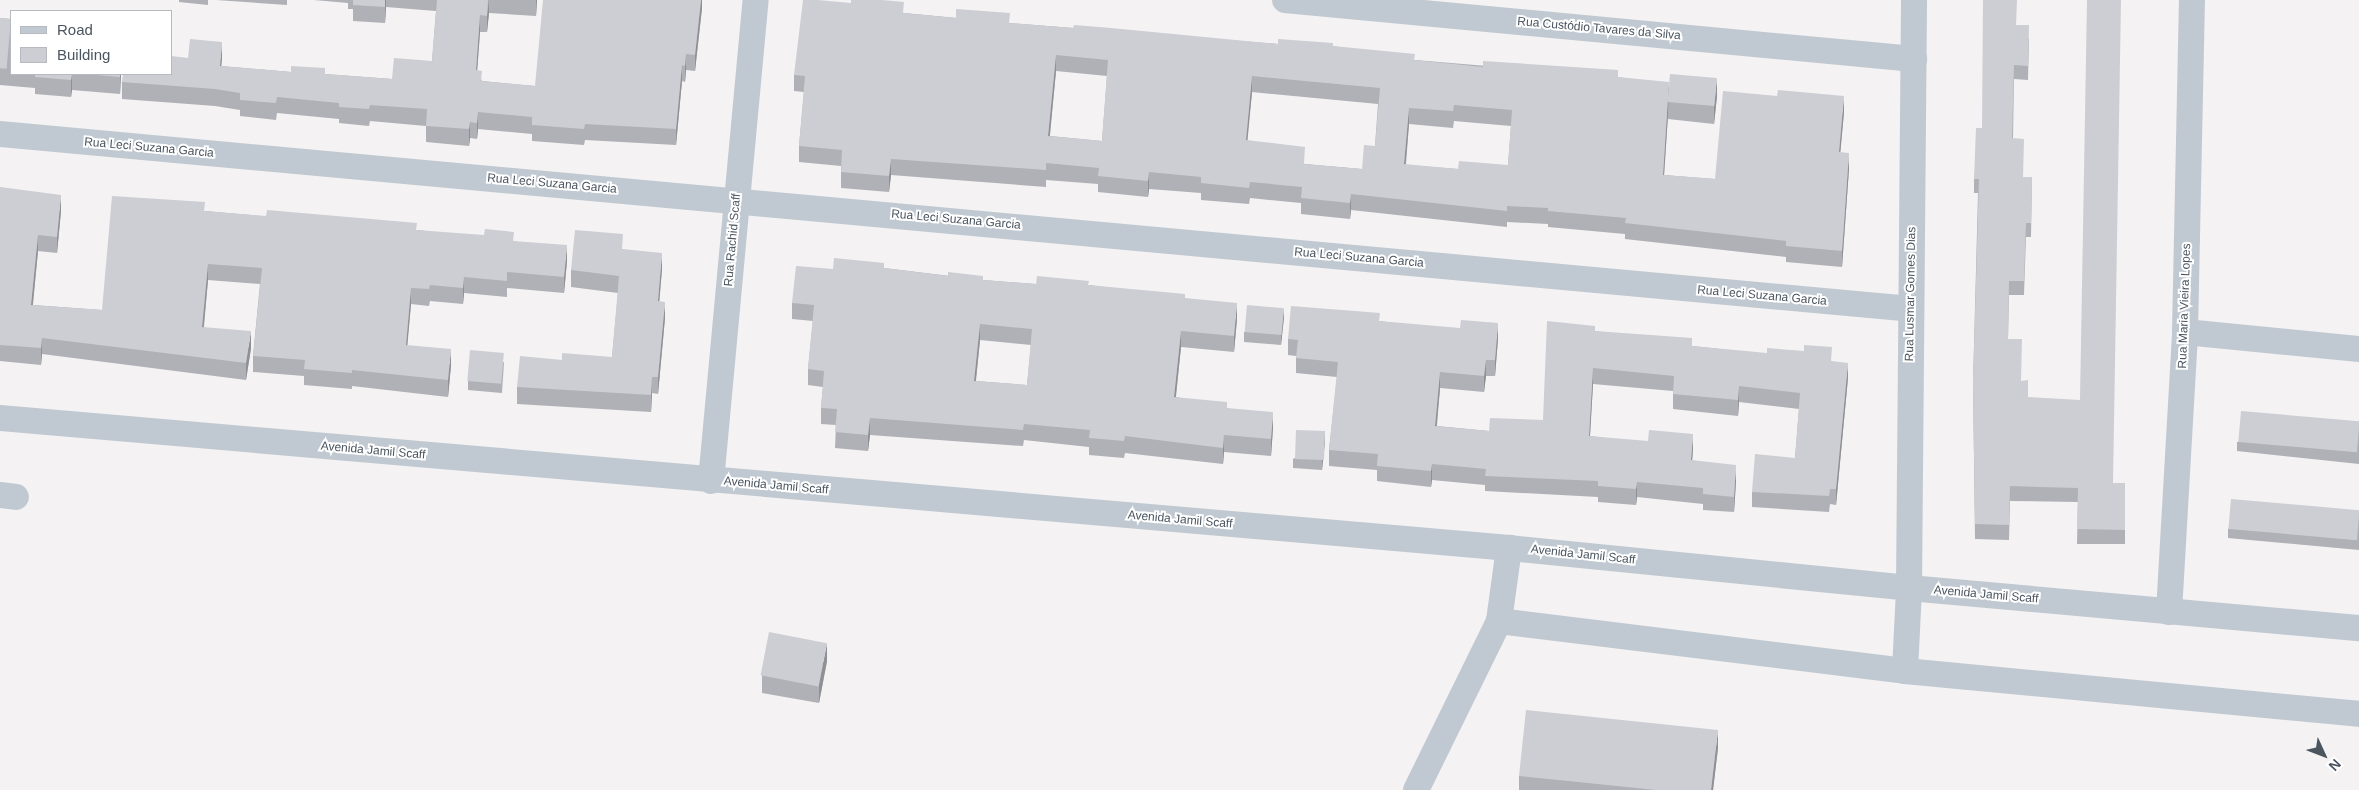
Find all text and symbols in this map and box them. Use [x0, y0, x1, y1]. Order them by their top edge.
legend [10, 10, 172, 75]
street label: Rua Custódio Tavares da Silva [1517, 15, 1681, 43]
text: Road [57, 21, 93, 38]
text: Building [57, 46, 110, 63]
street label: Rua Leci Suzana Garcia [84, 135, 214, 161]
street label: Rua Leci Suzana Garcia [487, 171, 617, 197]
street label: Rua Rachid Scaff [722, 193, 744, 287]
street label: Rua Leci Suzana Garcia [891, 207, 1021, 233]
street label: Rua Lusmar Gomes Dias [1903, 227, 1919, 361]
street label: Rua Maria Vieira Lopes [2176, 243, 2194, 369]
street label: Rua Leci Suzana Garcia [1294, 245, 1424, 271]
street label: Rua Leci Suzana Garcia [1697, 283, 1827, 309]
street label: Avenida Jamil Scaff [320, 439, 426, 463]
street label: Avenida Jamil Scaff [723, 474, 829, 498]
street label: Avenida Jamil Scaff [1127, 508, 1233, 532]
street label: Avenida Jamil Scaff [1530, 542, 1636, 568]
street label: Avenida Jamil Scaff [1933, 583, 2039, 607]
north arrow [2299, 730, 2349, 780]
text: N [2326, 756, 2344, 774]

